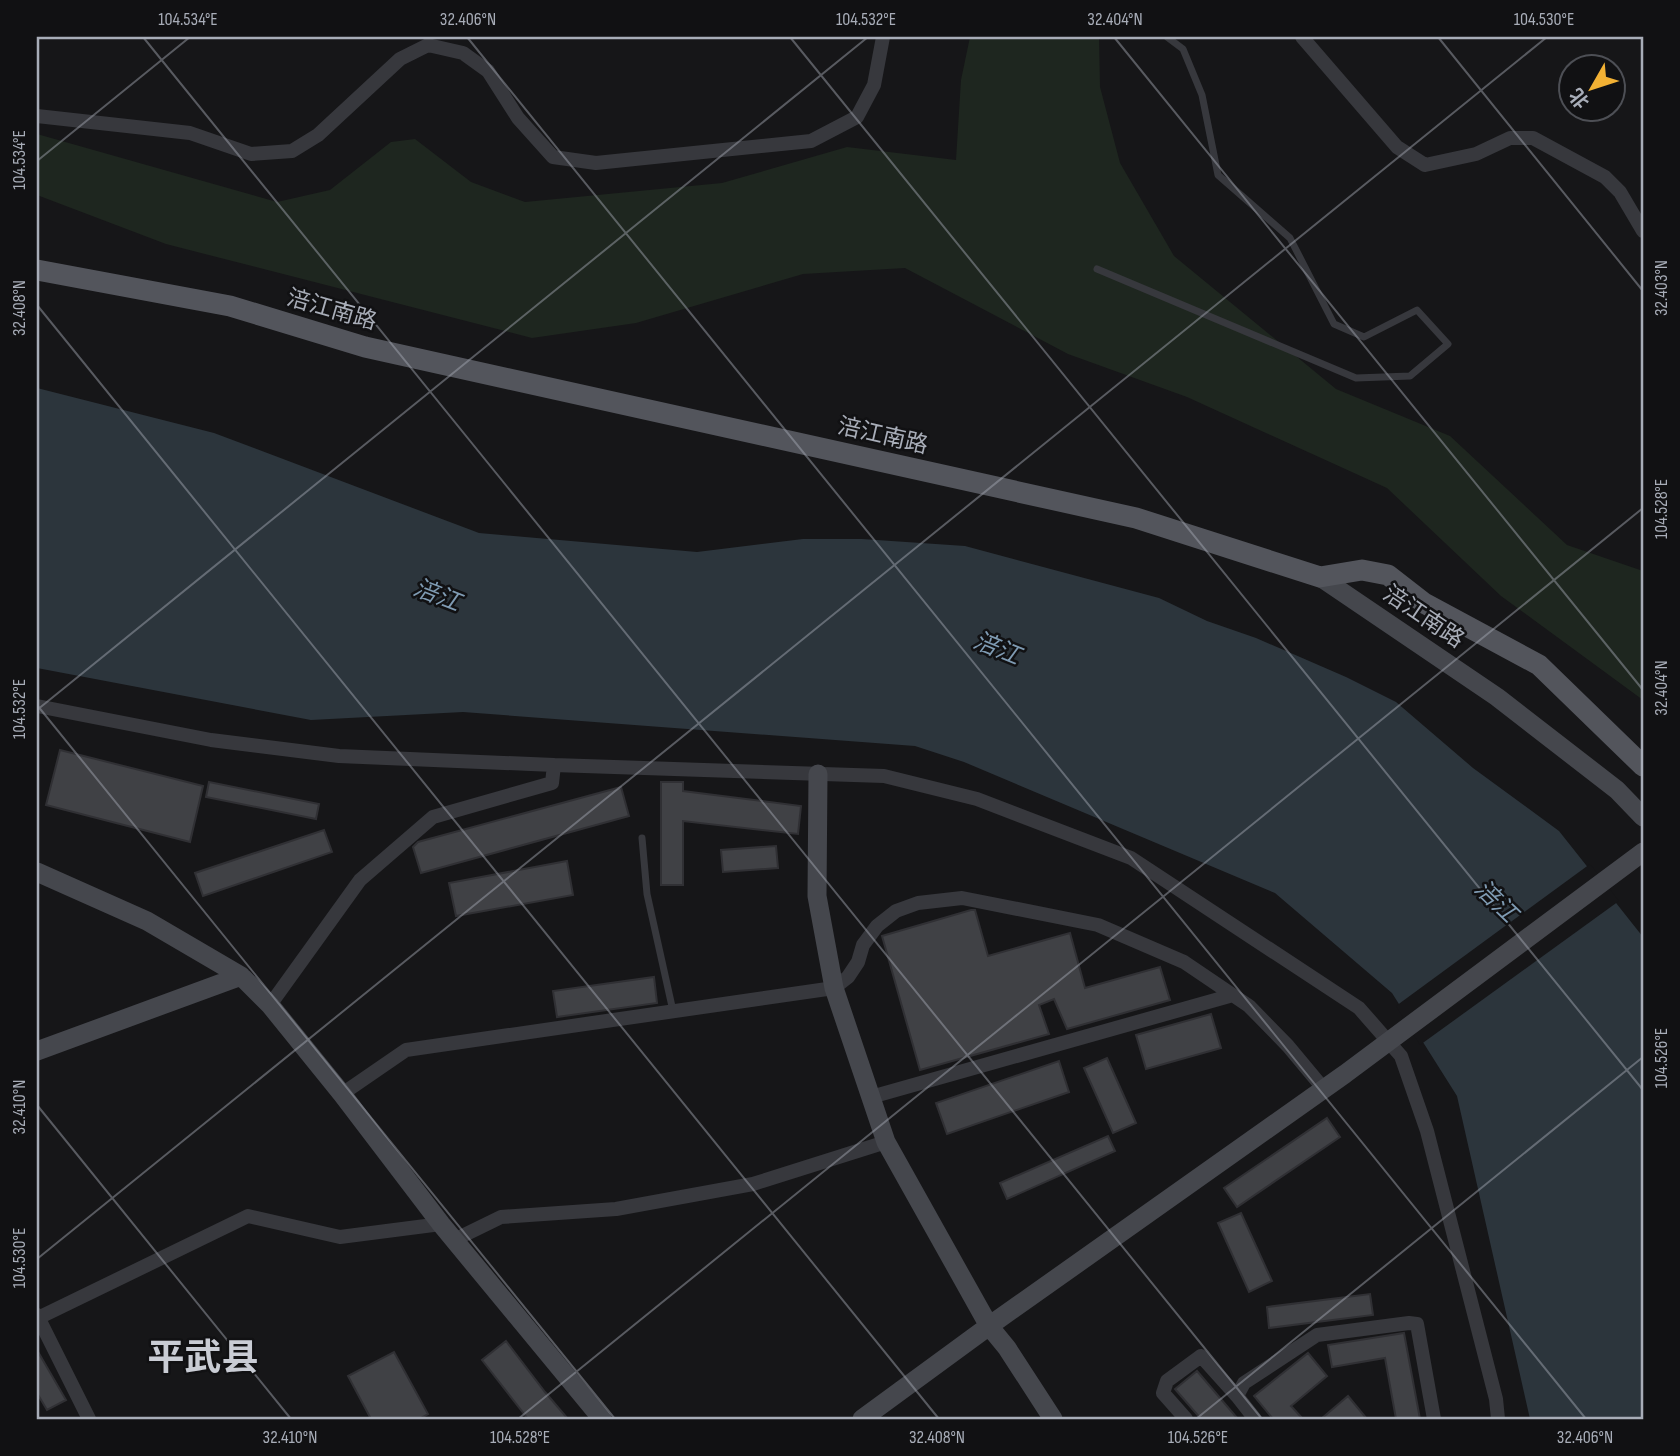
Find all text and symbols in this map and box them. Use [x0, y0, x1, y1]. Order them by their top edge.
text: 104.534°E [158, 9, 218, 30]
text: 32.406°N [440, 9, 496, 30]
text: 104.532°E [836, 9, 896, 30]
text: 32.404°N [1087, 9, 1143, 30]
text: 104.530°E [1514, 9, 1574, 30]
north arrow [1558, 52, 1628, 122]
text: 北 [1565, 83, 1595, 112]
text: 104.534°E [9, 130, 30, 190]
text: 32.403°N [1651, 260, 1672, 316]
text: 32.408°N [9, 280, 30, 336]
street label: 涪江南路 [284, 284, 380, 336]
street label: 涪江南路 [835, 412, 931, 460]
text: 104.528°E [1651, 479, 1672, 539]
water label: 涪江 [409, 573, 467, 619]
street label: 涪江南路 [1377, 579, 1469, 654]
water label: 涪江 [969, 626, 1027, 672]
text: 32.404°N [1651, 660, 1672, 716]
text: 104.532°E [9, 679, 30, 739]
water label: 涪江 [1468, 874, 1525, 931]
text: 104.526°E [1651, 1028, 1672, 1088]
text: 32.410°N [9, 1080, 30, 1134]
text: 104.530°E [9, 1228, 30, 1288]
district label: 平武县 [148, 1337, 259, 1381]
text: 32.410°N [263, 1427, 317, 1448]
text: 104.528°E [490, 1427, 550, 1448]
text: 32.408°N [909, 1427, 965, 1448]
text: 104.526°E [1168, 1427, 1228, 1448]
text: 32.406°N [1557, 1427, 1613, 1448]

